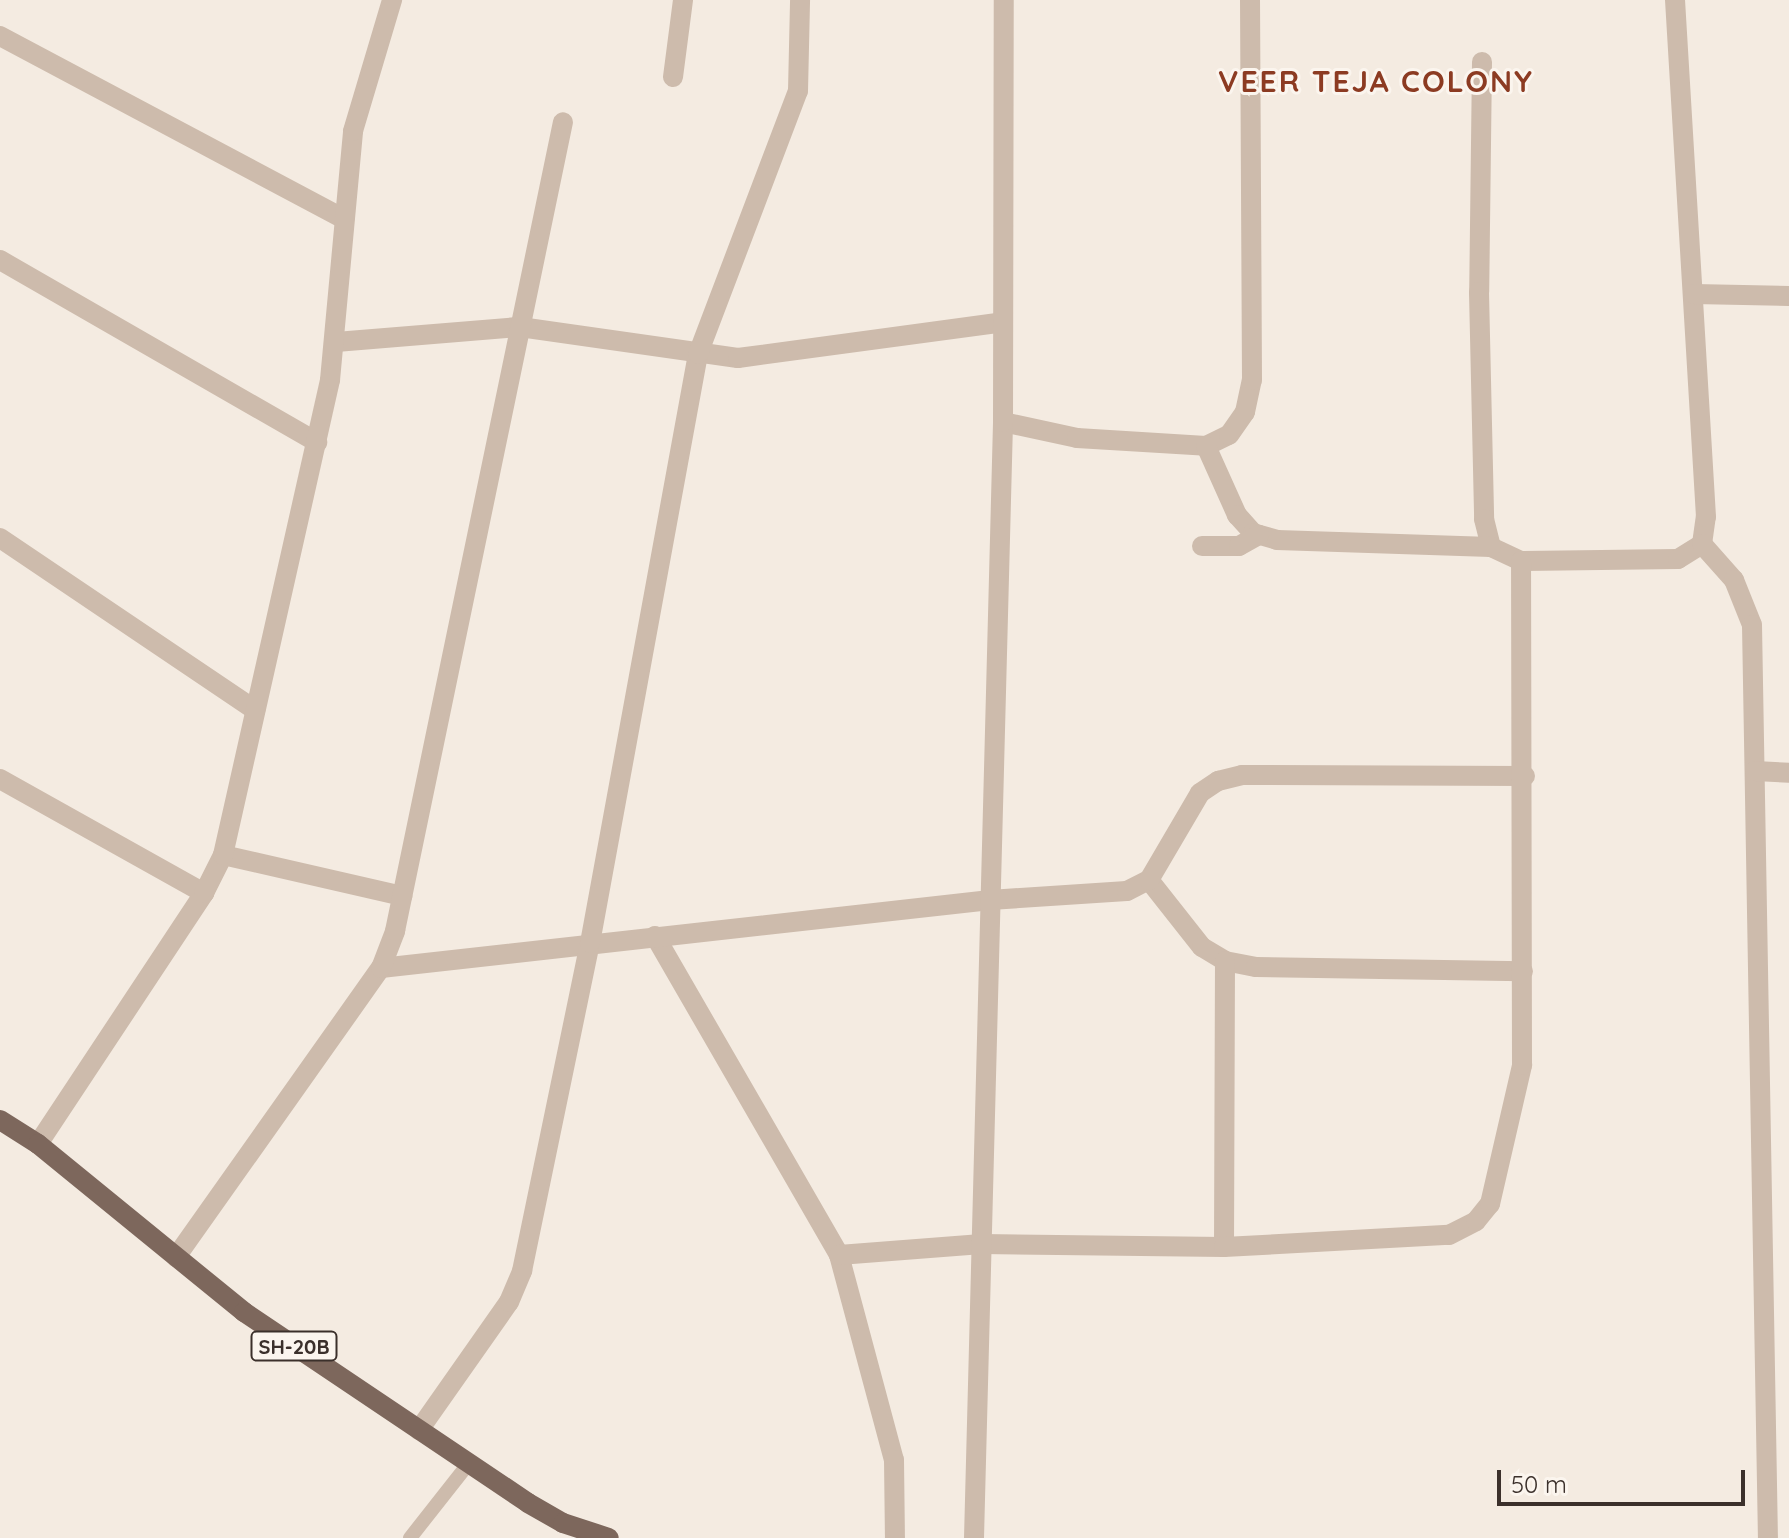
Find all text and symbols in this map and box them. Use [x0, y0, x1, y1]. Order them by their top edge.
district label: VEER TEJA COLONY [1218, 63, 1534, 99]
road number: SH-20B [250, 1330, 338, 1362]
scale bar [1501, 1454, 1749, 1504]
text: 50 m [1511, 1469, 1567, 1499]

